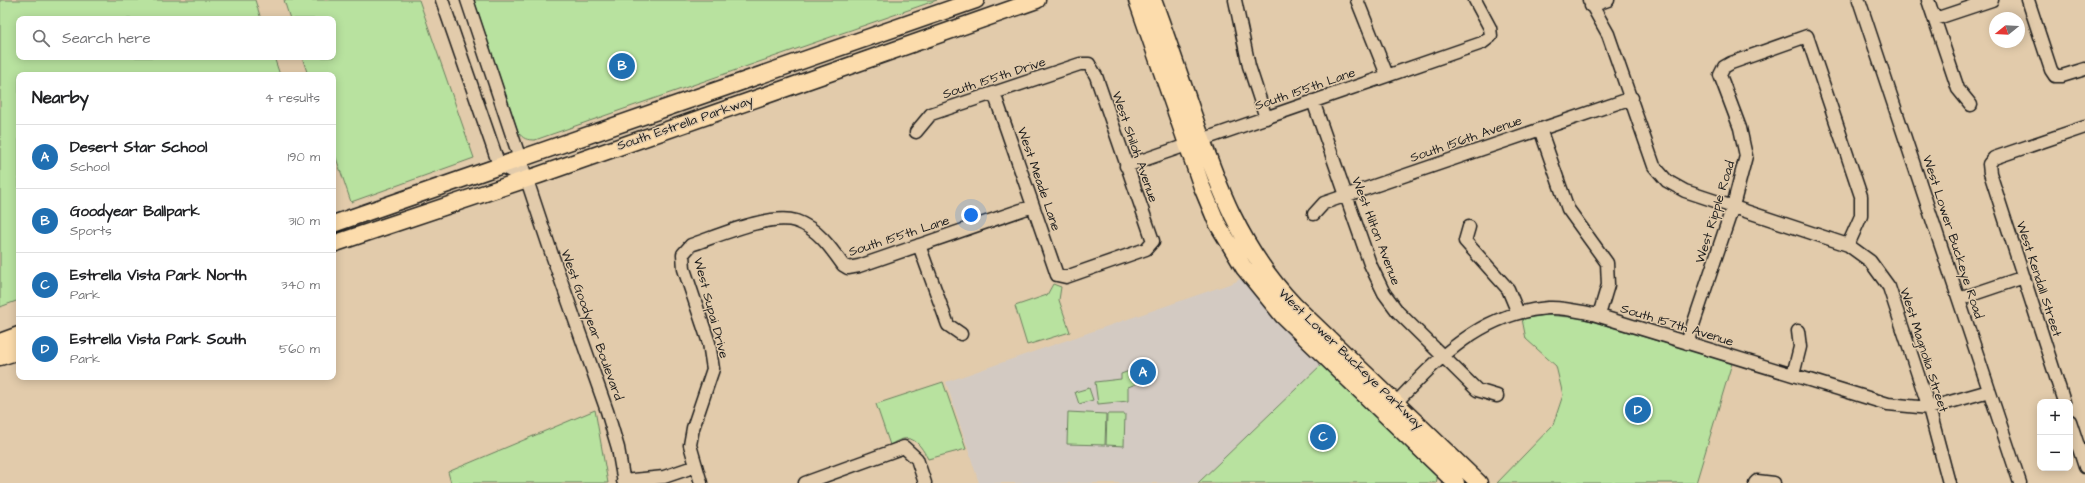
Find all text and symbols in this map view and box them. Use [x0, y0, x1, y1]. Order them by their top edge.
north arrow [1989, 12, 2025, 48]
search box [16, 16, 336, 60]
icon: search [30, 27, 52, 49]
text: Search here [62, 28, 151, 49]
pin: B [609, 51, 635, 81]
street label: South 155th Drive [940, 53, 1048, 103]
street label: South 155th Lane [1252, 63, 1358, 115]
text: Nearby [32, 86, 89, 110]
text: 4 results [265, 89, 320, 107]
street label: West Shiloh Avenue [1108, 89, 1162, 205]
street label: South Estrella Parkway [614, 91, 756, 156]
street label: South 156th Avenue [1408, 111, 1524, 167]
street label: West Meade Lane [1013, 125, 1065, 233]
text: Desert Star School [70, 137, 207, 158]
text: A [41, 148, 49, 166]
text: 190 m [287, 148, 320, 166]
street label: West Lower Buckeye Road [1917, 153, 1988, 322]
text: School [70, 158, 110, 176]
street label: West Ripple Road [1691, 158, 1739, 265]
street label: West Hilton Avenue [1347, 174, 1405, 288]
text: Goodyear Ballpark [70, 201, 200, 222]
your location [961, 205, 981, 225]
street label: South 155th Lane [846, 211, 952, 261]
text: B [40, 212, 50, 230]
text: 310 m [288, 212, 320, 230]
street label: West Kendall Street [2012, 219, 2066, 340]
text: Sports [70, 222, 112, 240]
street label: West Goodyear Boulevard [555, 247, 628, 403]
street label: West Supai Drive [689, 256, 733, 360]
text: Estrella Vista Park North [70, 265, 246, 286]
text: C [40, 276, 50, 294]
text: 340 m [281, 276, 320, 294]
street label: West Lower Buckeye Parkway [1274, 285, 1427, 434]
street label: West Magnolia Street [1894, 285, 1953, 416]
text: Park [70, 286, 100, 304]
street label: South 157th Avenue [1618, 299, 1736, 351]
text: Estrella Vista Park South [70, 329, 246, 350]
text: D [41, 340, 49, 358]
text: 560 m [279, 340, 320, 358]
text: Park [70, 350, 100, 368]
pin: A [1130, 357, 1156, 387]
pin: D [1625, 395, 1651, 425]
map controls [2037, 399, 2073, 471]
button: + [2037, 399, 2073, 435]
pin: C [1310, 422, 1336, 452]
button: − [2037, 435, 2073, 471]

